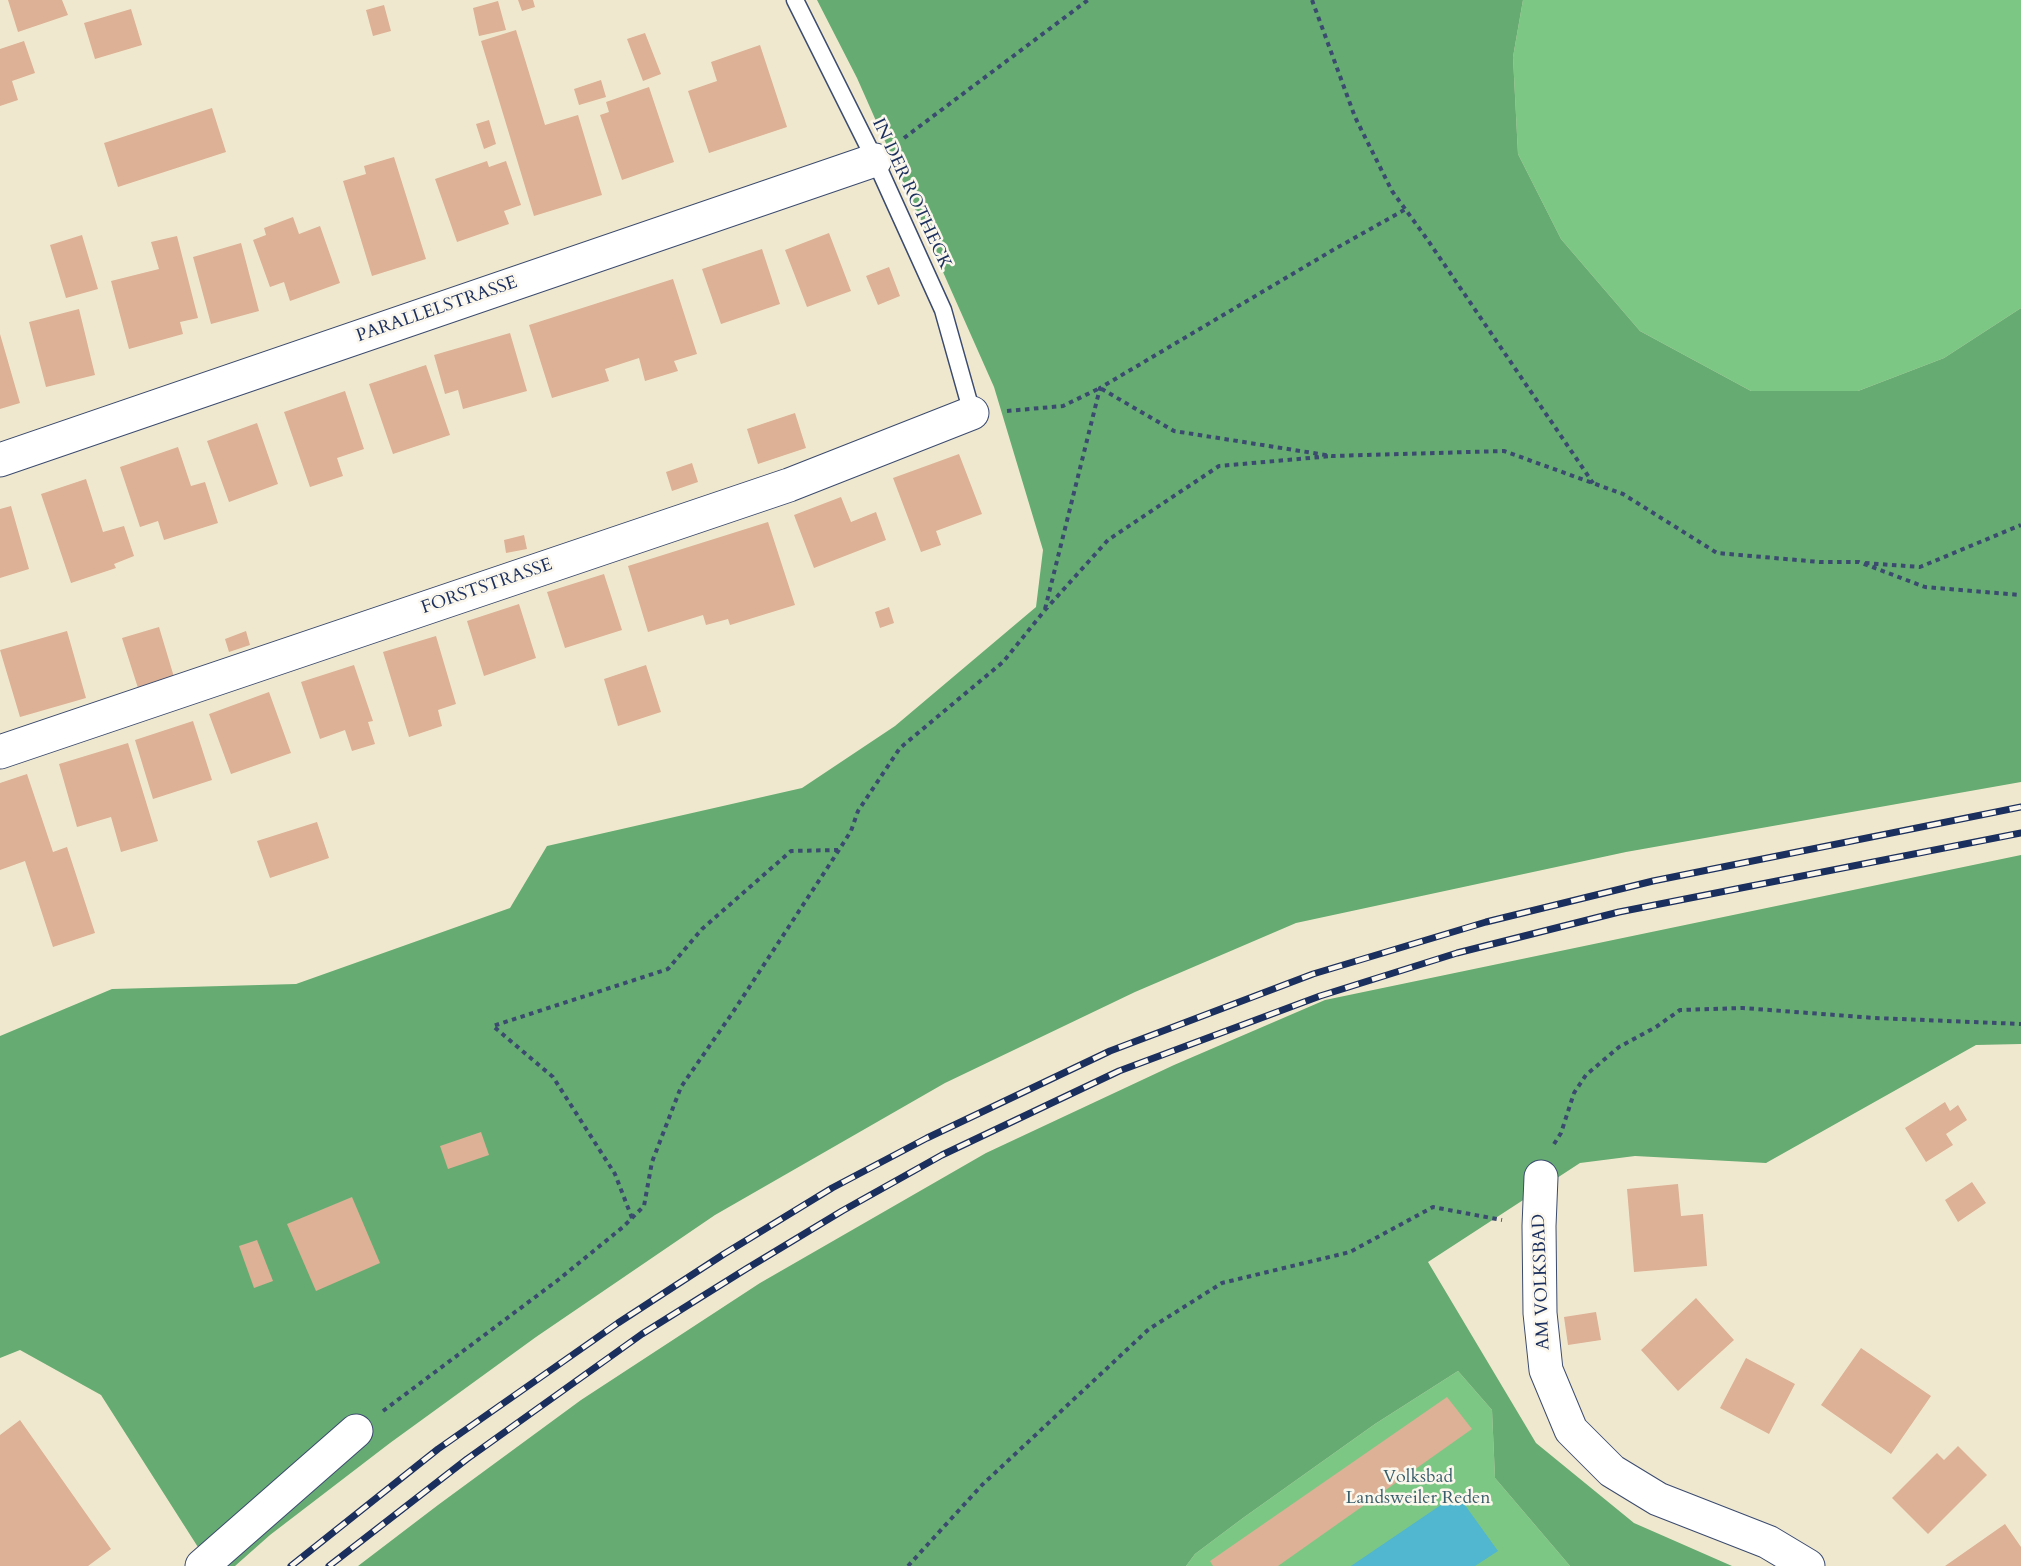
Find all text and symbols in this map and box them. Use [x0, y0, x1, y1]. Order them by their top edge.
street label: IN DER ROTHECK [867, 115, 955, 273]
street label: PARALLELSTRASSE [354, 272, 520, 348]
street label: FORSTSTRASSE [419, 554, 555, 620]
street label: AM VOLKSBAD [1529, 1213, 1555, 1351]
park label: Volksbad Landsweiler Reden [1346, 1467, 1490, 1510]

